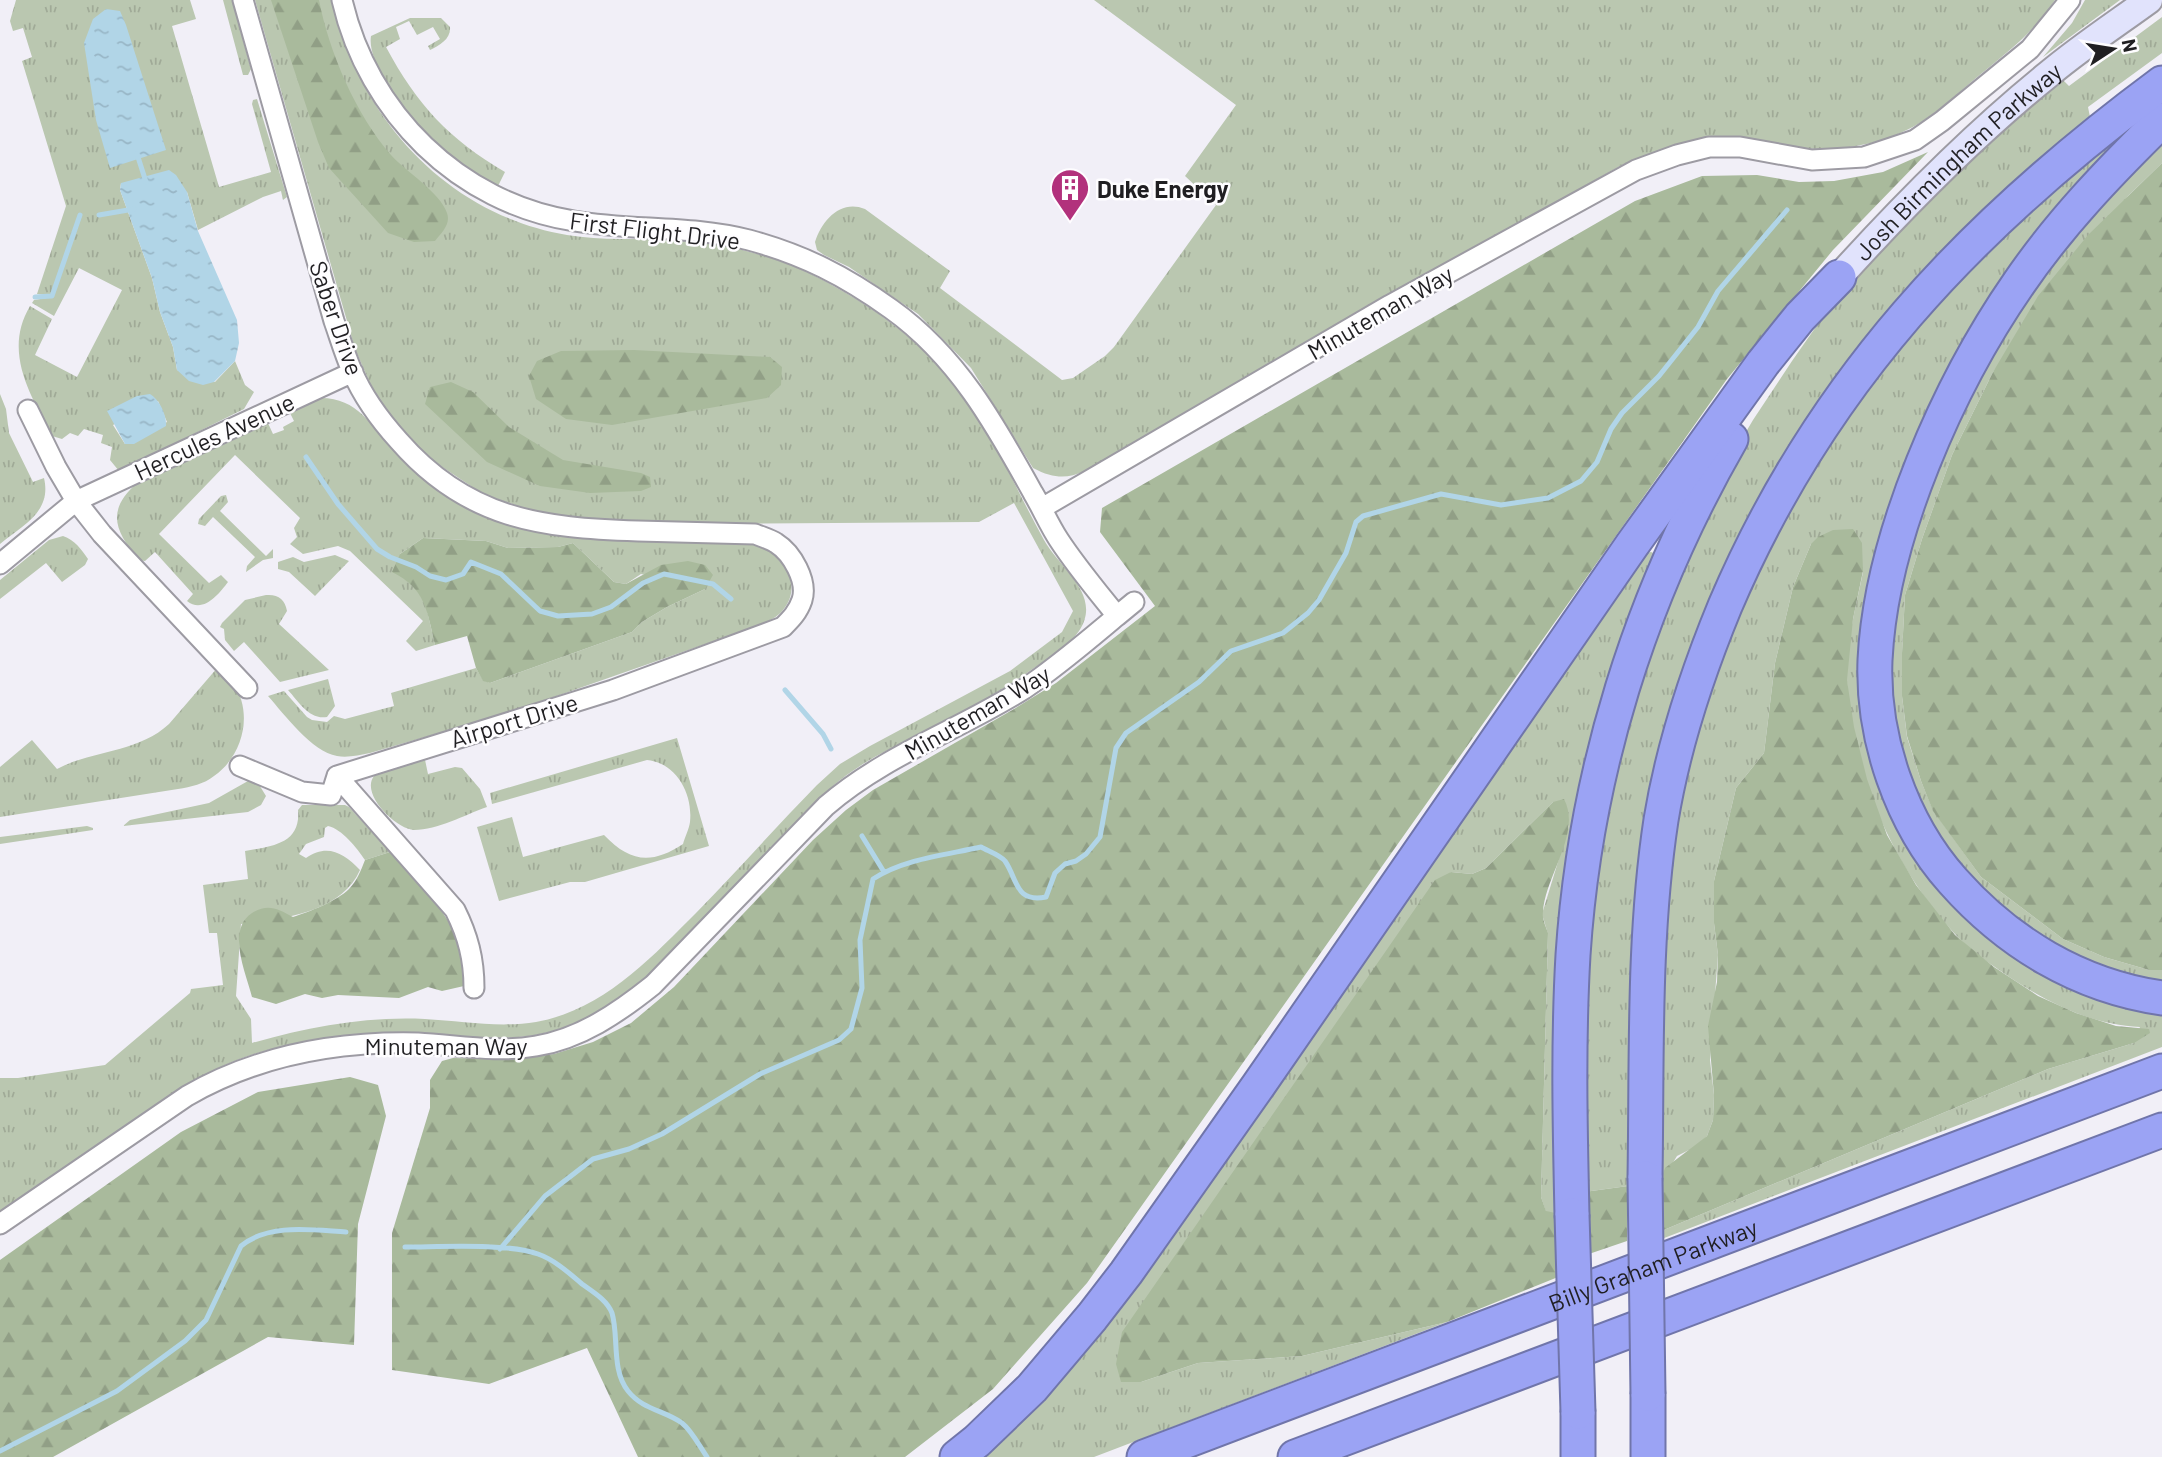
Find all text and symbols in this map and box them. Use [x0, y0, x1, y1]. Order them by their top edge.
north arrow [2078, 14, 2148, 84]
text: N [2118, 37, 2143, 54]
street label: Josh Birmingham Parkway [1848, 56, 2067, 266]
building icon: Duke Energy [1049, 167, 1091, 222]
place label: Duke Energy [1097, 174, 1229, 203]
street label: First Flight Drive [568, 205, 742, 255]
street label: Saber Drive [304, 257, 370, 379]
street label: Minuteman Way [1302, 259, 1458, 365]
street label: Hercules Avenue [129, 386, 299, 486]
street label: Minuteman Way [899, 659, 1055, 765]
street label: Airport Drive [447, 687, 581, 753]
street label: Minuteman Way [364, 1031, 528, 1060]
street label: Billy Graham Parkway [1544, 1211, 1761, 1317]

